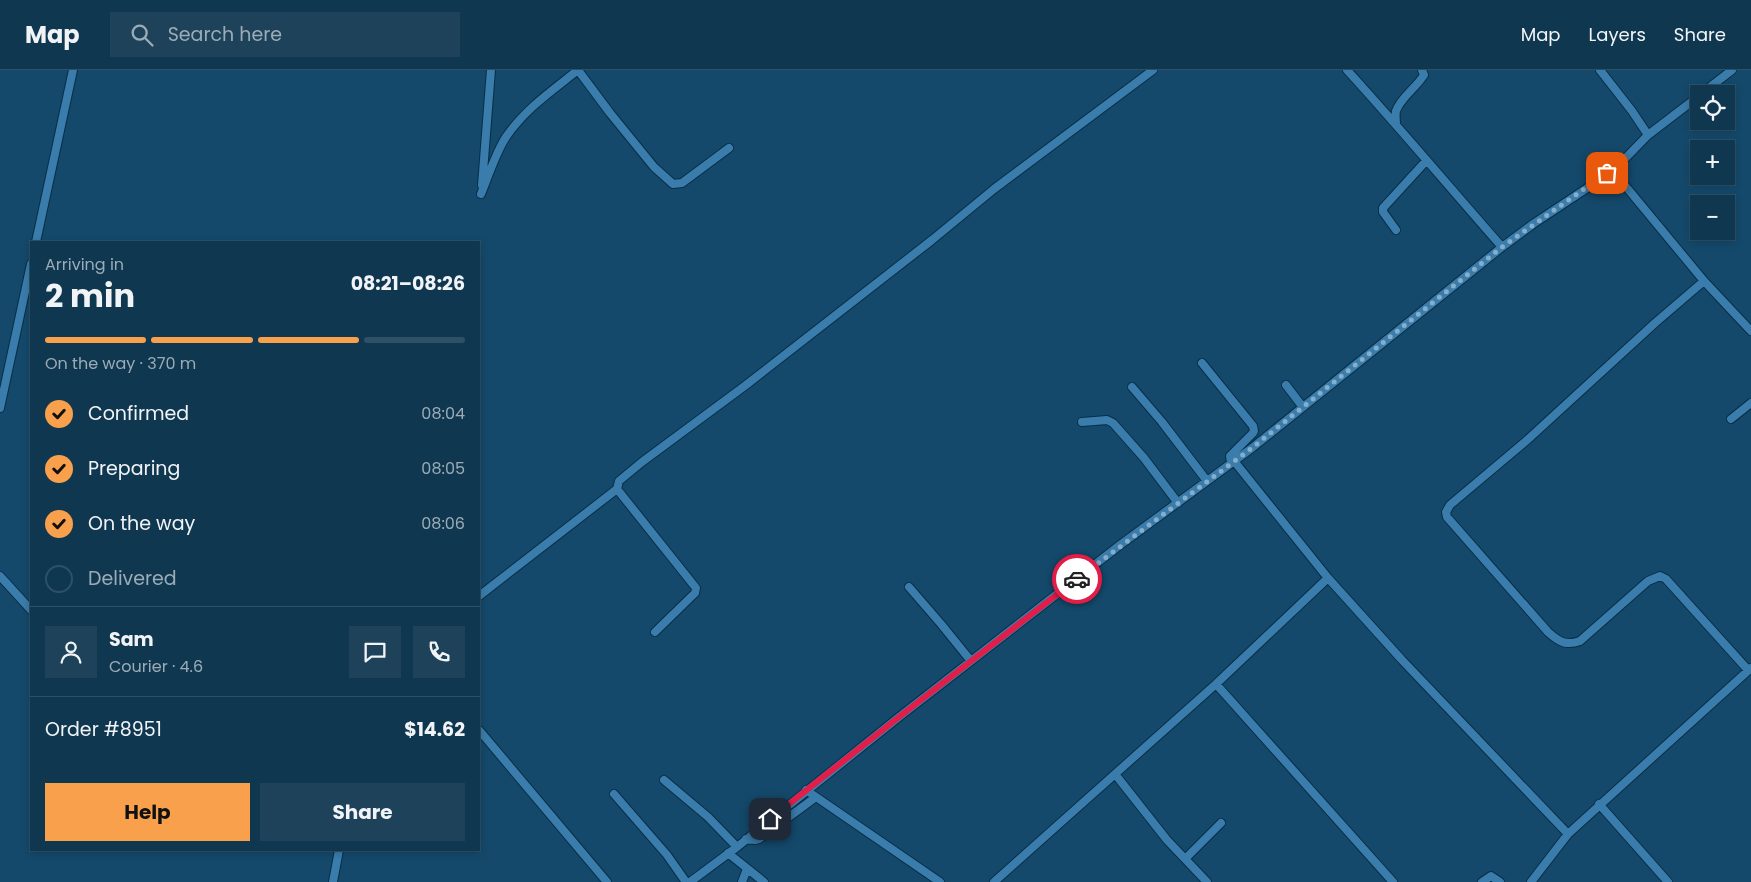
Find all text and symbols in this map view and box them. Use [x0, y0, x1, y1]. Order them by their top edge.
search box [110, 12, 460, 57]
text: Map [25, 18, 80, 51]
icon: search [128, 21, 156, 49]
text: Search here [168, 21, 282, 48]
text: Map [1521, 22, 1561, 47]
text: Layers [1589, 22, 1646, 47]
text: Share [1674, 22, 1726, 47]
map controls [1690, 85, 1735, 240]
button: locate [1690, 85, 1735, 130]
button: + [1690, 140, 1735, 185]
pin [1586, 152, 1628, 194]
icon: bag [1593, 159, 1621, 187]
button: − [1690, 195, 1735, 240]
text: Arriving in [45, 253, 124, 276]
text: 08:21–08:26 [351, 270, 465, 297]
text: 2 min [45, 273, 135, 318]
text: On the way · 370 m [45, 352, 196, 375]
icon: check [45, 400, 73, 428]
text: Confirmed [88, 400, 189, 427]
text: 08:04 [421, 402, 465, 425]
icon: check [45, 455, 73, 483]
text: Preparing [88, 455, 180, 482]
text: 08:05 [421, 457, 465, 480]
icon: check [45, 510, 73, 538]
text: On the way [88, 510, 195, 537]
text: 08:06 [421, 512, 465, 535]
courier [1052, 554, 1102, 604]
text: Delivered [88, 565, 177, 592]
icon: car [1063, 565, 1091, 593]
button: person [45, 626, 97, 678]
text: Sam [109, 626, 154, 653]
button: chat [349, 626, 401, 678]
button: phone [413, 626, 465, 678]
text: Courier · 4.6 [109, 655, 203, 678]
text: Order #8951 [45, 716, 162, 743]
text: $14.62 [404, 716, 465, 743]
button: Help [45, 783, 250, 841]
button: Share [260, 783, 465, 841]
pin [749, 798, 791, 840]
icon: home [756, 805, 784, 833]

